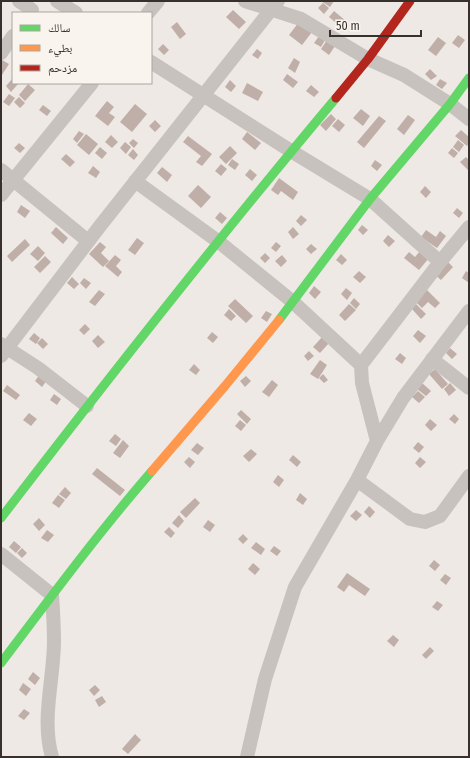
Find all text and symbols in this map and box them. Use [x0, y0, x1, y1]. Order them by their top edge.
legend [12, 12, 152, 84]
scale bar [330, 12, 421, 38]
text: 50 m [336, 19, 360, 33]
text: سالك [48, 21, 70, 35]
text: بطيء [48, 41, 72, 58]
text: مزدحم [48, 61, 77, 76]

